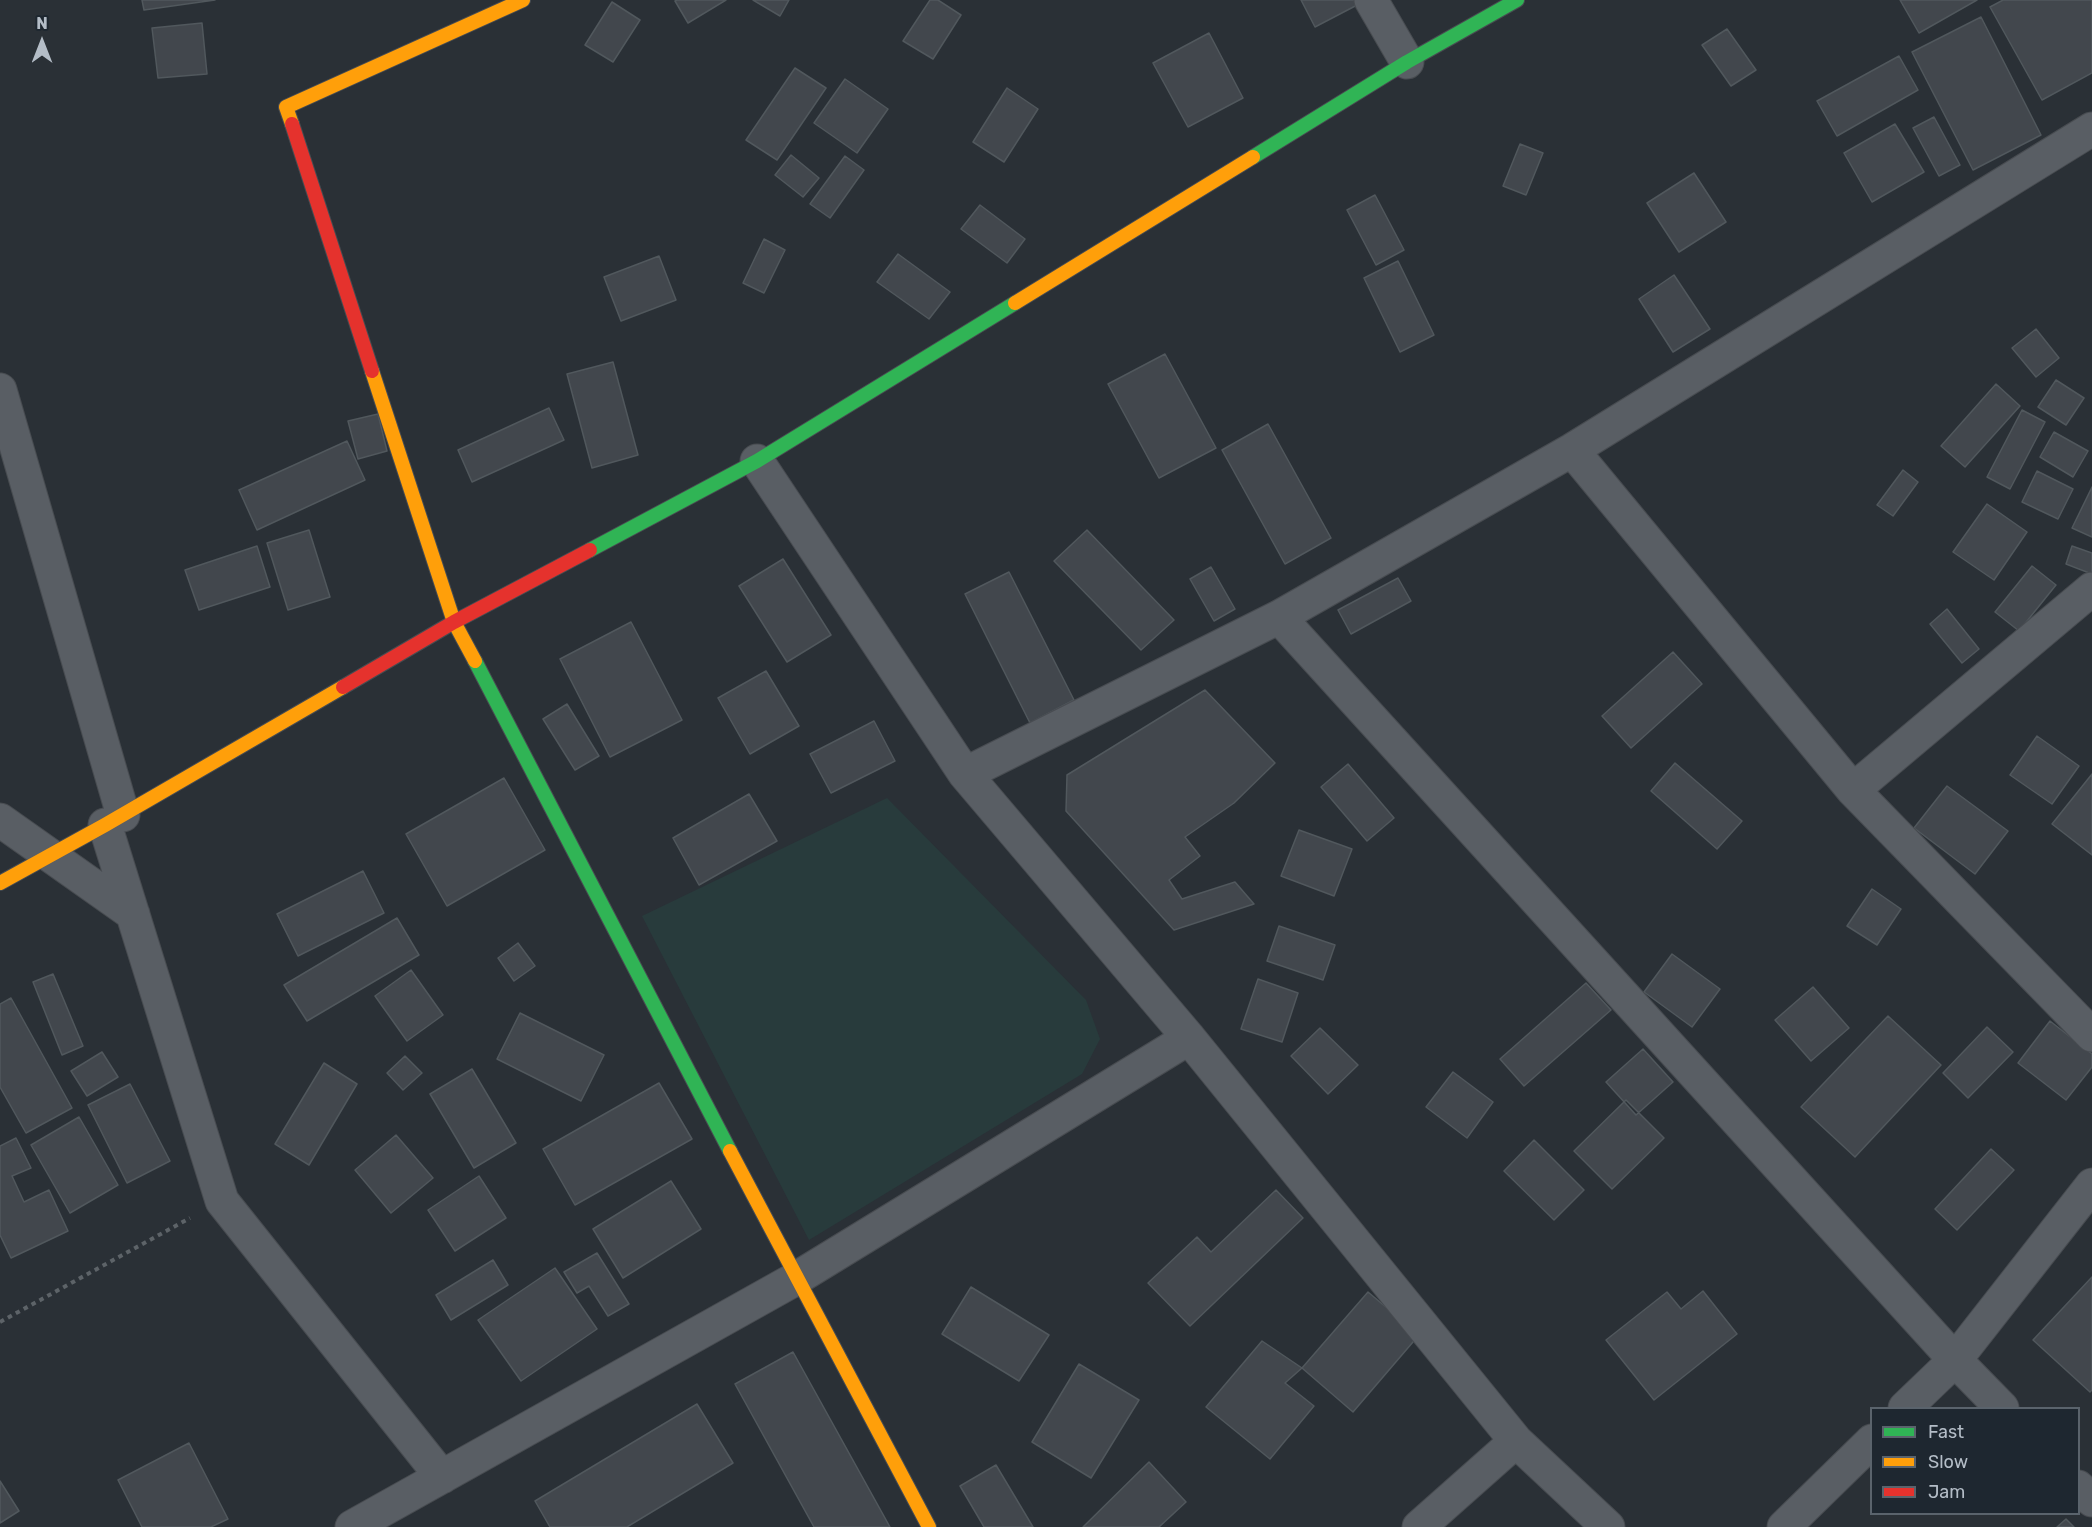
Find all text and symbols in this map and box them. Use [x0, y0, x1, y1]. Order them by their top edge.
north arrow [12, 12, 72, 72]
text: N [36, 14, 48, 33]
legend [1870, 1407, 2080, 1515]
text: Fast [1928, 1421, 1964, 1443]
text: Slow [1928, 1451, 1968, 1473]
text: Jam [1928, 1481, 1965, 1503]

